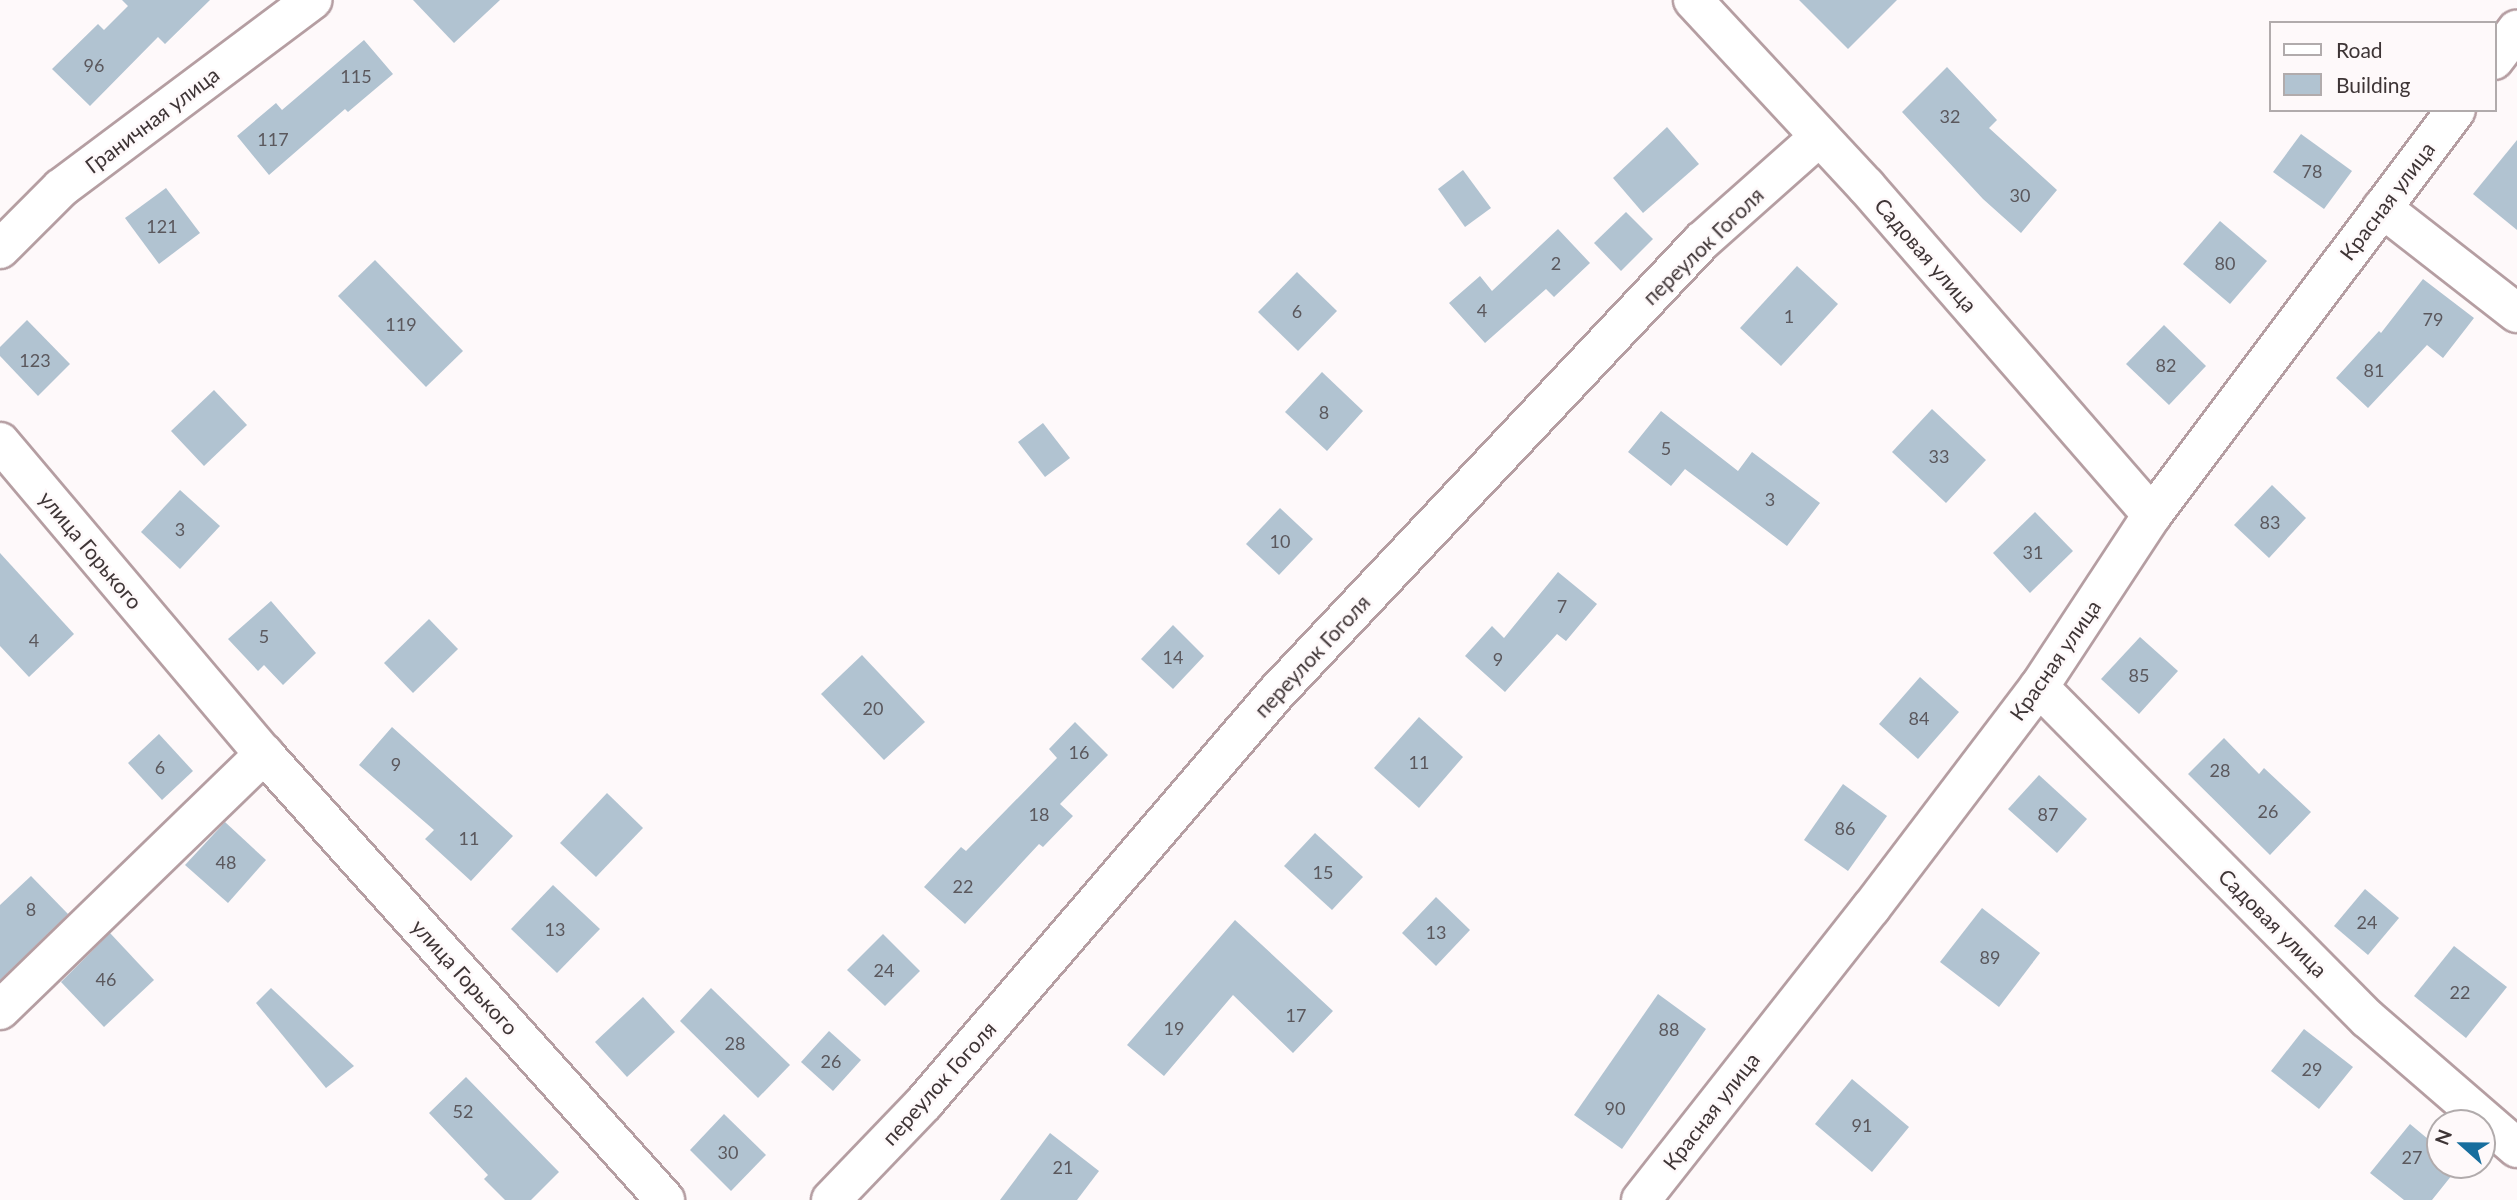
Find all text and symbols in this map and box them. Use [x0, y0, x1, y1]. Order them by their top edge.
legend [2268, 21, 2496, 112]
text: Road [2336, 37, 2383, 62]
house number: 96 [84, 54, 104, 76]
street label: Граничная улица [80, 61, 224, 179]
house number: 115 [340, 65, 372, 87]
text: Building [2336, 72, 2411, 97]
house number: 32 [1940, 105, 1960, 127]
house number: 117 [257, 128, 289, 150]
street label: Красная улица [2334, 137, 2440, 265]
house number: 78 [2302, 160, 2322, 182]
street label: переулок Гоголя [1638, 182, 1768, 310]
house number: 30 [2010, 184, 2030, 206]
street label: Садовая улица [1870, 193, 1982, 317]
house number: 121 [146, 215, 178, 237]
house number: 2 [1551, 252, 1561, 274]
house number: 80 [2215, 252, 2235, 274]
house number: 4 [1477, 299, 1487, 321]
house number: 6 [1292, 300, 1302, 322]
house number: 1 [1784, 305, 1794, 327]
house number: 79 [2423, 308, 2443, 330]
house number: 119 [385, 313, 417, 335]
house number: 123 [19, 349, 51, 371]
house number: 82 [2156, 354, 2176, 376]
house number: 81 [2364, 359, 2384, 381]
house number: 8 [1319, 401, 1329, 423]
house number: 5 [1661, 437, 1671, 459]
house number: 33 [1929, 445, 1949, 467]
street label: улица Горького [34, 486, 148, 614]
house number: 3 [1765, 488, 1775, 510]
house number: 83 [2260, 511, 2280, 533]
house number: 3 [175, 518, 185, 540]
house number: 10 [1270, 530, 1290, 552]
house number: 31 [2023, 541, 2043, 563]
street label: переулок Гоголя [1249, 590, 1375, 722]
house number: 7 [1557, 595, 1567, 617]
street label: Красная улица [2004, 595, 2106, 725]
house number: 5 [259, 625, 269, 647]
house number: 4 [29, 629, 39, 651]
house number: 14 [1163, 646, 1183, 668]
house number: 9 [1493, 648, 1503, 670]
house number: 85 [2129, 664, 2149, 686]
house number: 20 [863, 697, 883, 719]
house number: 84 [1909, 707, 1929, 729]
house number: 16 [1069, 741, 1089, 763]
house number: 11 [1409, 751, 1429, 773]
house number: 9 [391, 753, 401, 775]
house number: 6 [155, 756, 165, 778]
house number: 28 [2210, 759, 2230, 781]
house number: 26 [2258, 800, 2278, 822]
house number: 18 [1029, 803, 1049, 825]
house number: 87 [2038, 803, 2058, 825]
house number: 86 [1835, 817, 1855, 839]
house number: 11 [459, 827, 479, 849]
house number: 48 [216, 851, 236, 873]
house number: 15 [1313, 861, 1333, 883]
street label: Садовая улица [2213, 863, 2333, 983]
house number: 22 [953, 875, 973, 897]
house number: 8 [26, 898, 36, 920]
house number: 24 [2357, 911, 2377, 933]
street label: улица Горького [407, 914, 523, 1040]
house number: 13 [545, 918, 565, 940]
house number: 13 [1426, 921, 1446, 943]
house number: 89 [1980, 946, 2000, 968]
house number: 24 [874, 959, 894, 981]
house number: 46 [96, 968, 116, 990]
house number: 22 [2450, 981, 2470, 1003]
house number: 17 [1286, 1004, 1306, 1026]
street label: переулок Гоголя [877, 1016, 1001, 1150]
house number: 19 [1164, 1017, 1184, 1039]
house number: 88 [1659, 1018, 1679, 1040]
house number: 28 [725, 1032, 745, 1054]
street label: Красная улица [1658, 1047, 1764, 1175]
house number: 26 [821, 1050, 841, 1072]
house number: 29 [2302, 1058, 2322, 1080]
house number: 90 [1605, 1097, 1625, 1119]
house number: 52 [453, 1100, 473, 1122]
north arrow [2426, 1109, 2496, 1179]
house number: 91 [1852, 1114, 1872, 1136]
text: N [2429, 1126, 2456, 1148]
house number: 30 [718, 1141, 738, 1163]
house number: 27 [2402, 1146, 2422, 1168]
house number: 21 [1053, 1156, 1073, 1178]

